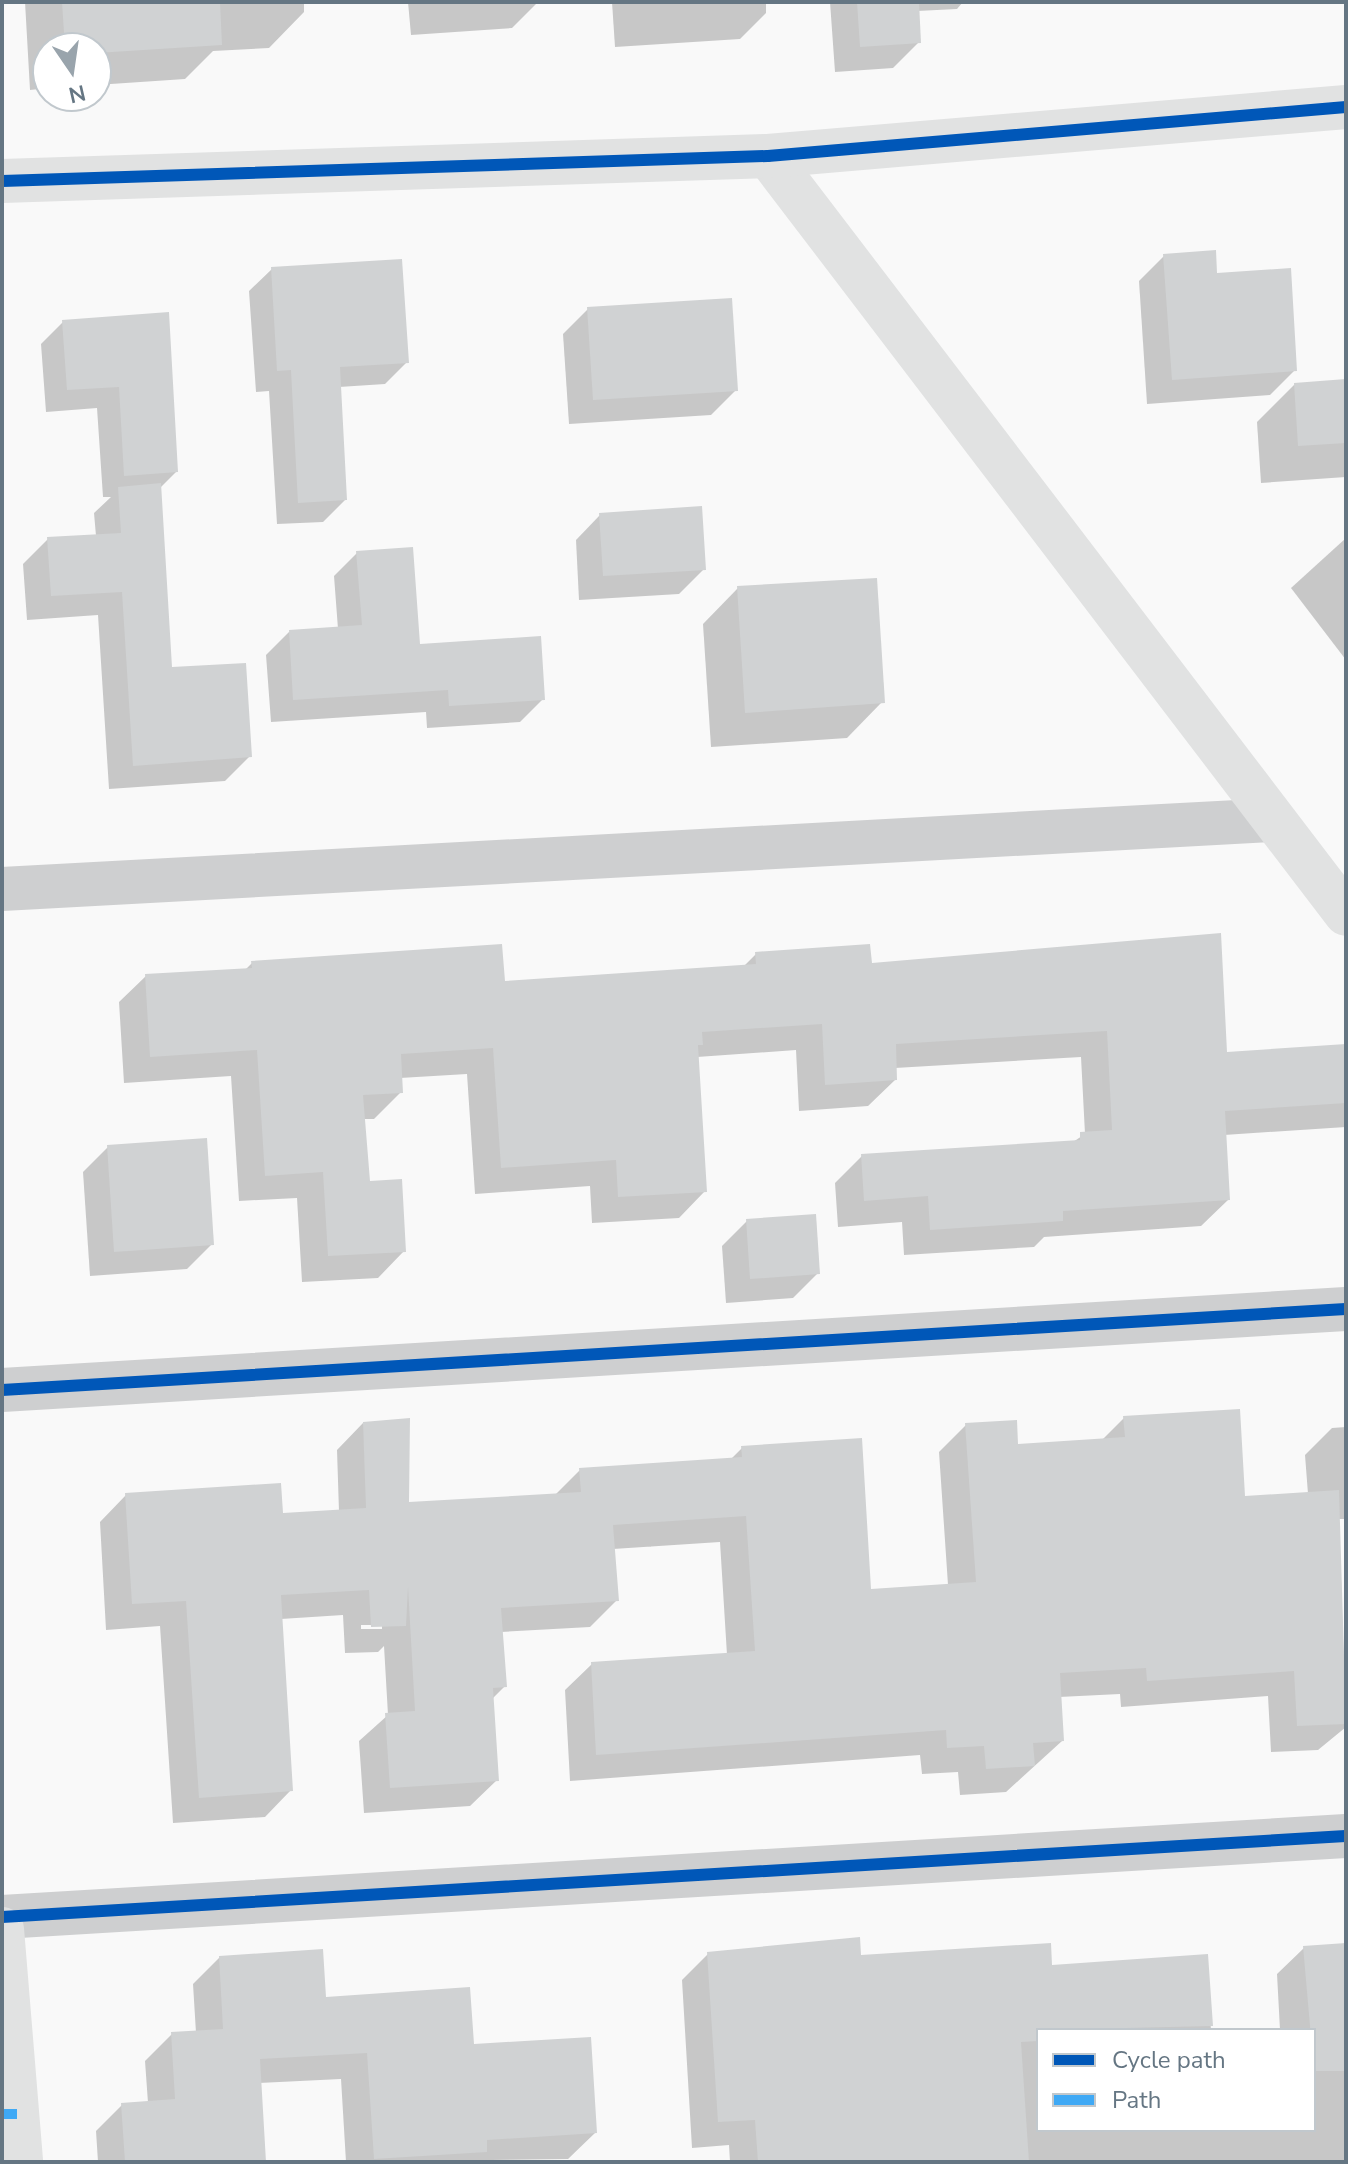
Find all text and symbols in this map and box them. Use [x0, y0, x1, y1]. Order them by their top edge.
north arrow [32, 32, 112, 112]
text: N [66, 77, 88, 110]
legend [1036, 2028, 1316, 2132]
text: Cycle path [1112, 2044, 1226, 2076]
text: Path [1112, 2084, 1161, 2116]

